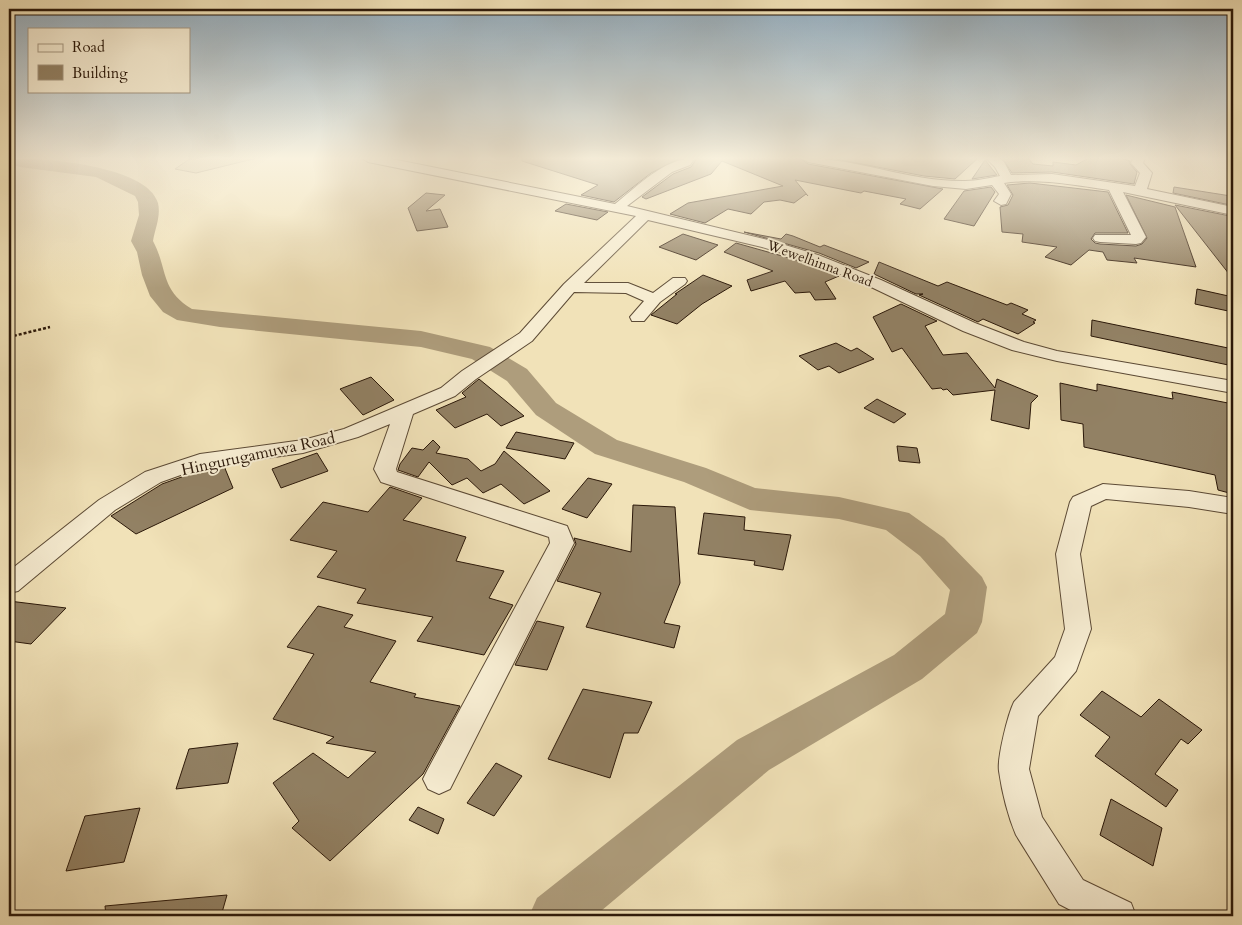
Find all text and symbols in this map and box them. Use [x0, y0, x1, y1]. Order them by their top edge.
legend [28, 28, 190, 92]
text: Road [72, 37, 105, 57]
text: Building [72, 63, 128, 83]
street label: Wewelhinna Road [763, 235, 876, 292]
street label: Hingurugamuwa Road [179, 427, 338, 481]

